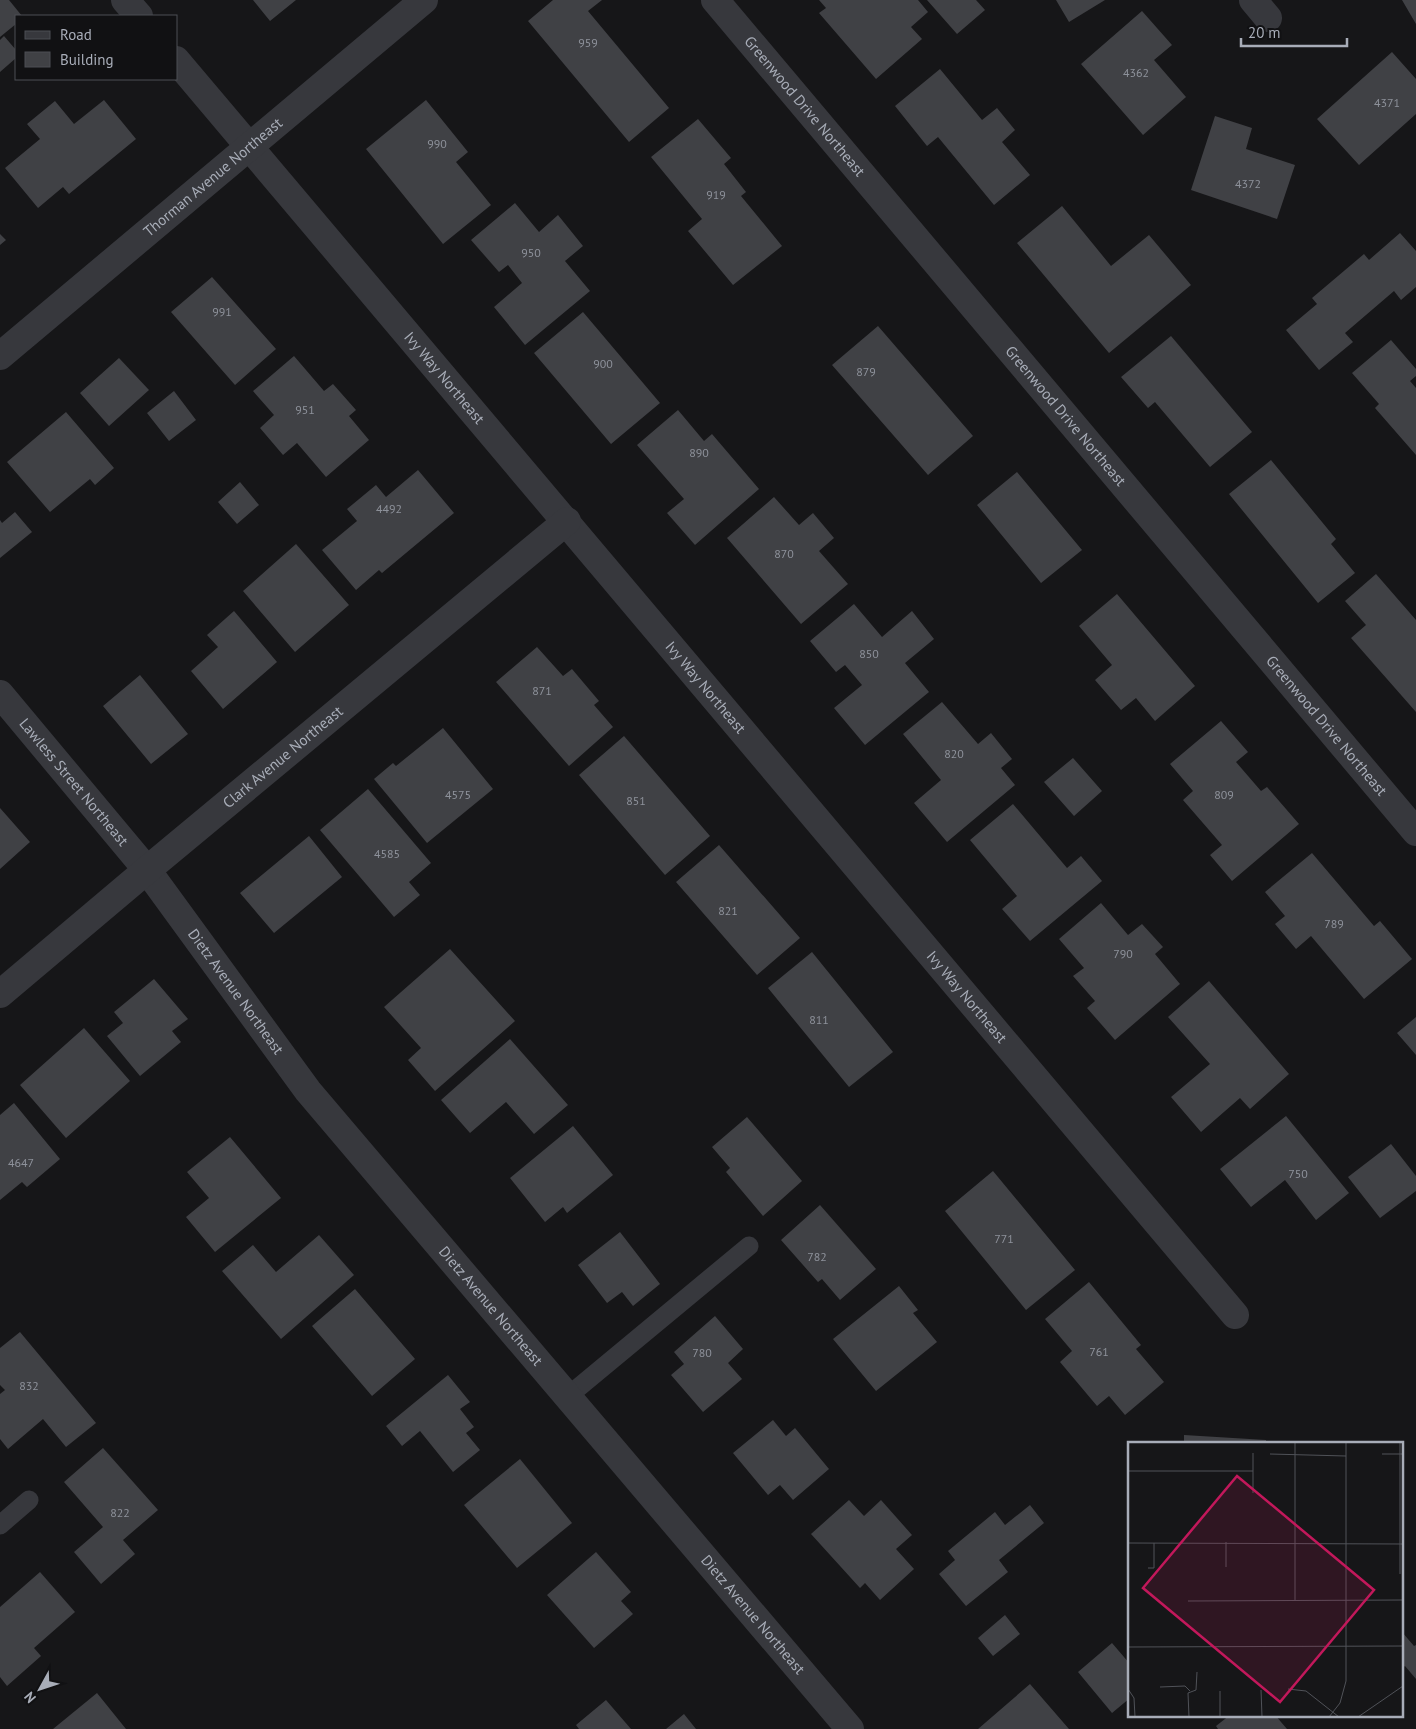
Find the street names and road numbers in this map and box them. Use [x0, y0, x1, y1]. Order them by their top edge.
street label: Greenwood Drive Northeast [740, 32, 870, 180]
street label: Thorman Avenue Northeast [139, 113, 286, 241]
street label: Ivy Way Northeast [400, 327, 489, 428]
street label: Greenwood Drive Northeast [1001, 342, 1130, 490]
street label: Ivy Way Northeast [661, 637, 750, 737]
street label: Greenwood Drive Northeast [1262, 651, 1391, 800]
street label: Clark Avenue Northeast [219, 701, 346, 812]
street label: Lawless Street Northeast [15, 714, 133, 850]
street label: Dietz Avenue Northeast [184, 925, 288, 1058]
street label: Ivy Way Northeast [923, 947, 1011, 1047]
street label: Dietz Avenue Northeast [435, 1242, 547, 1369]
street label: Dietz Avenue Northeast [697, 1551, 809, 1678]

